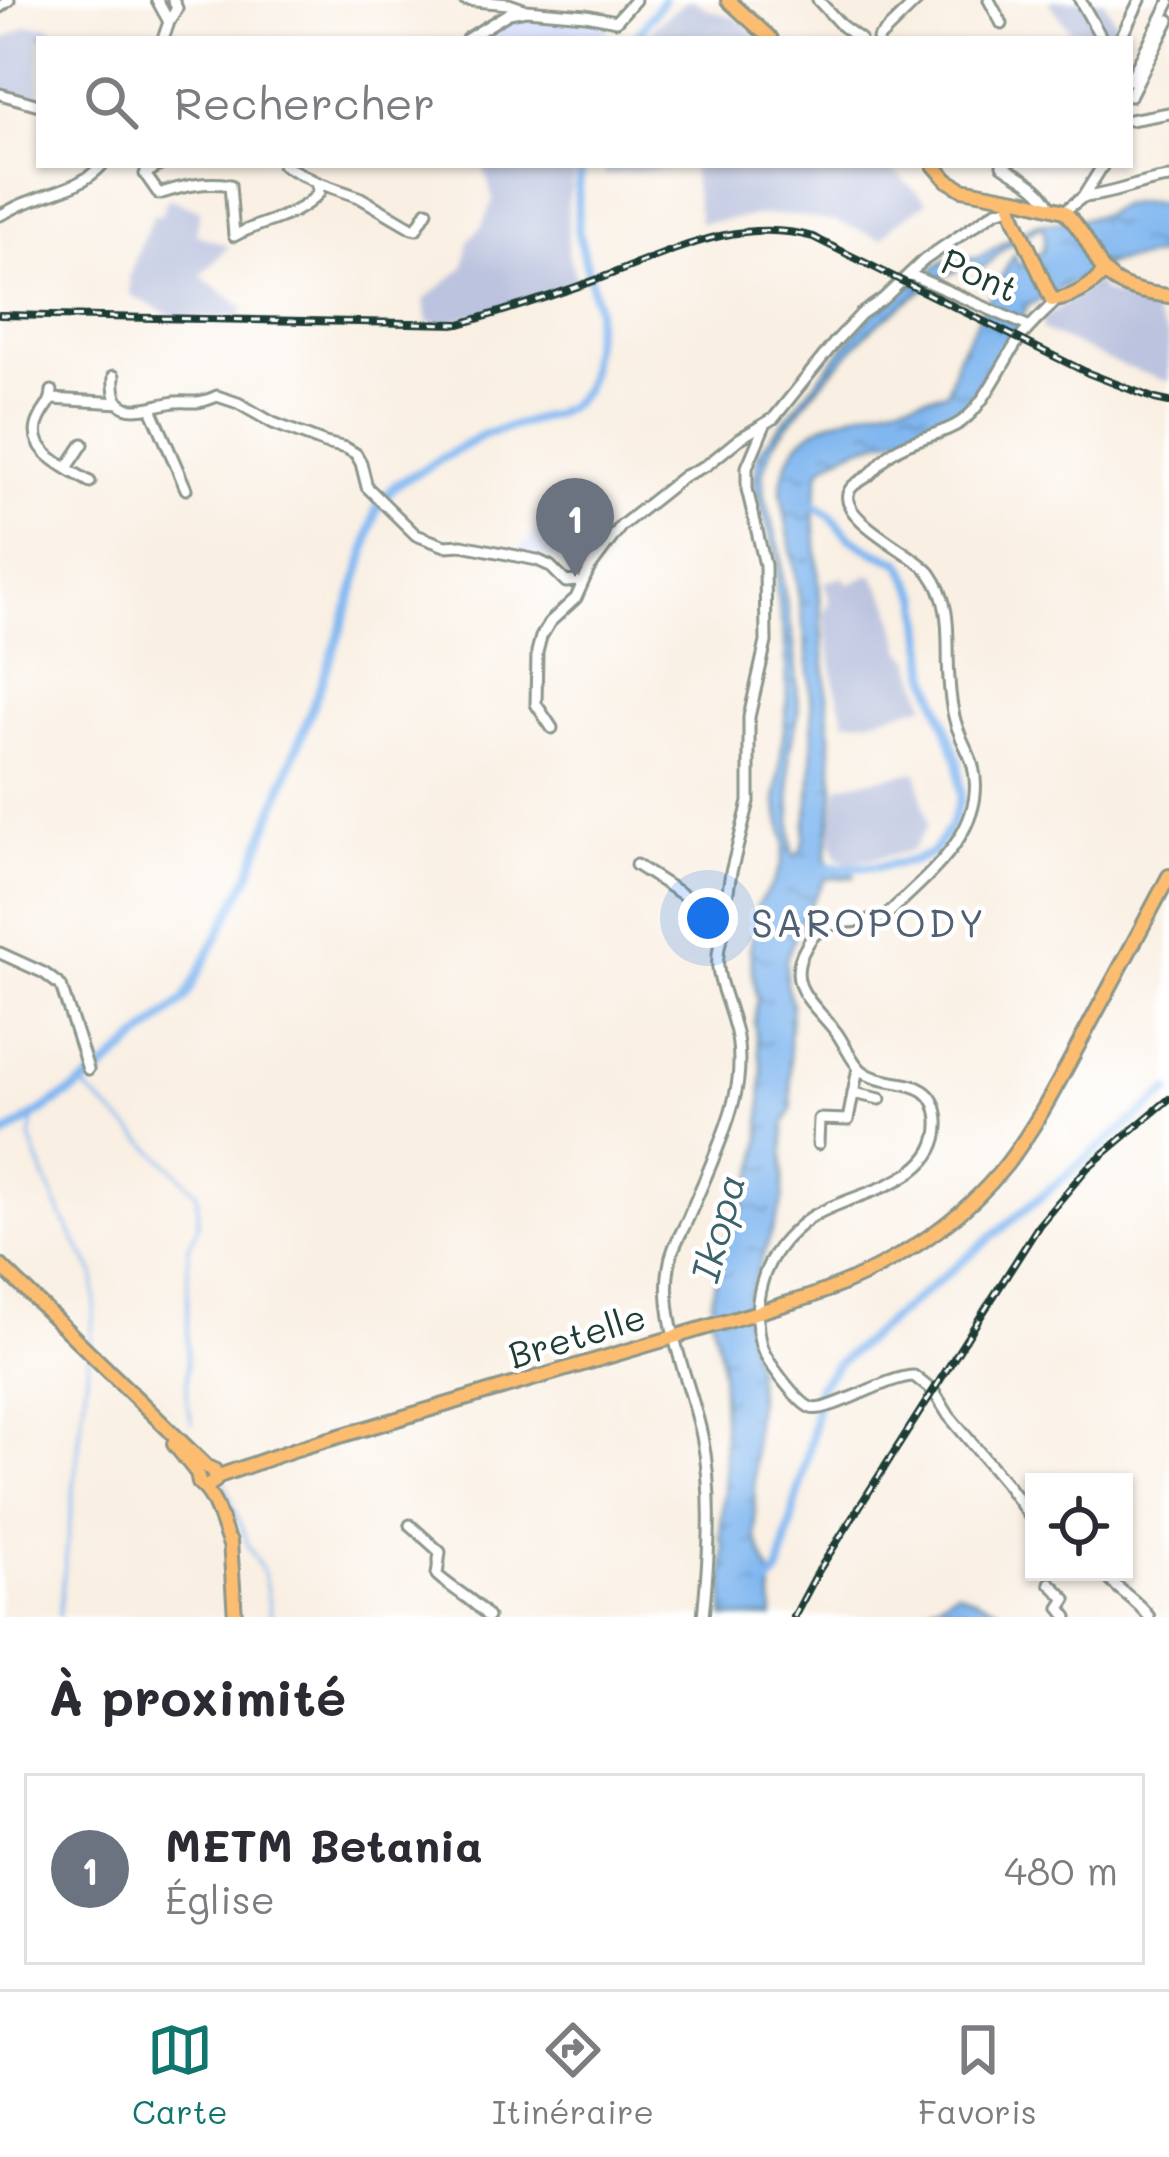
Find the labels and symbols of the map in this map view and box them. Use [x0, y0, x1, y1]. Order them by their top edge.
street label: Pont [935, 236, 1026, 311]
pin: 1 [536, 478, 614, 577]
your location [678, 888, 738, 948]
district label: SAROPODY [751, 896, 987, 947]
water label: Ikopa [678, 1168, 755, 1287]
street label: Bretelle [502, 1291, 651, 1378]

